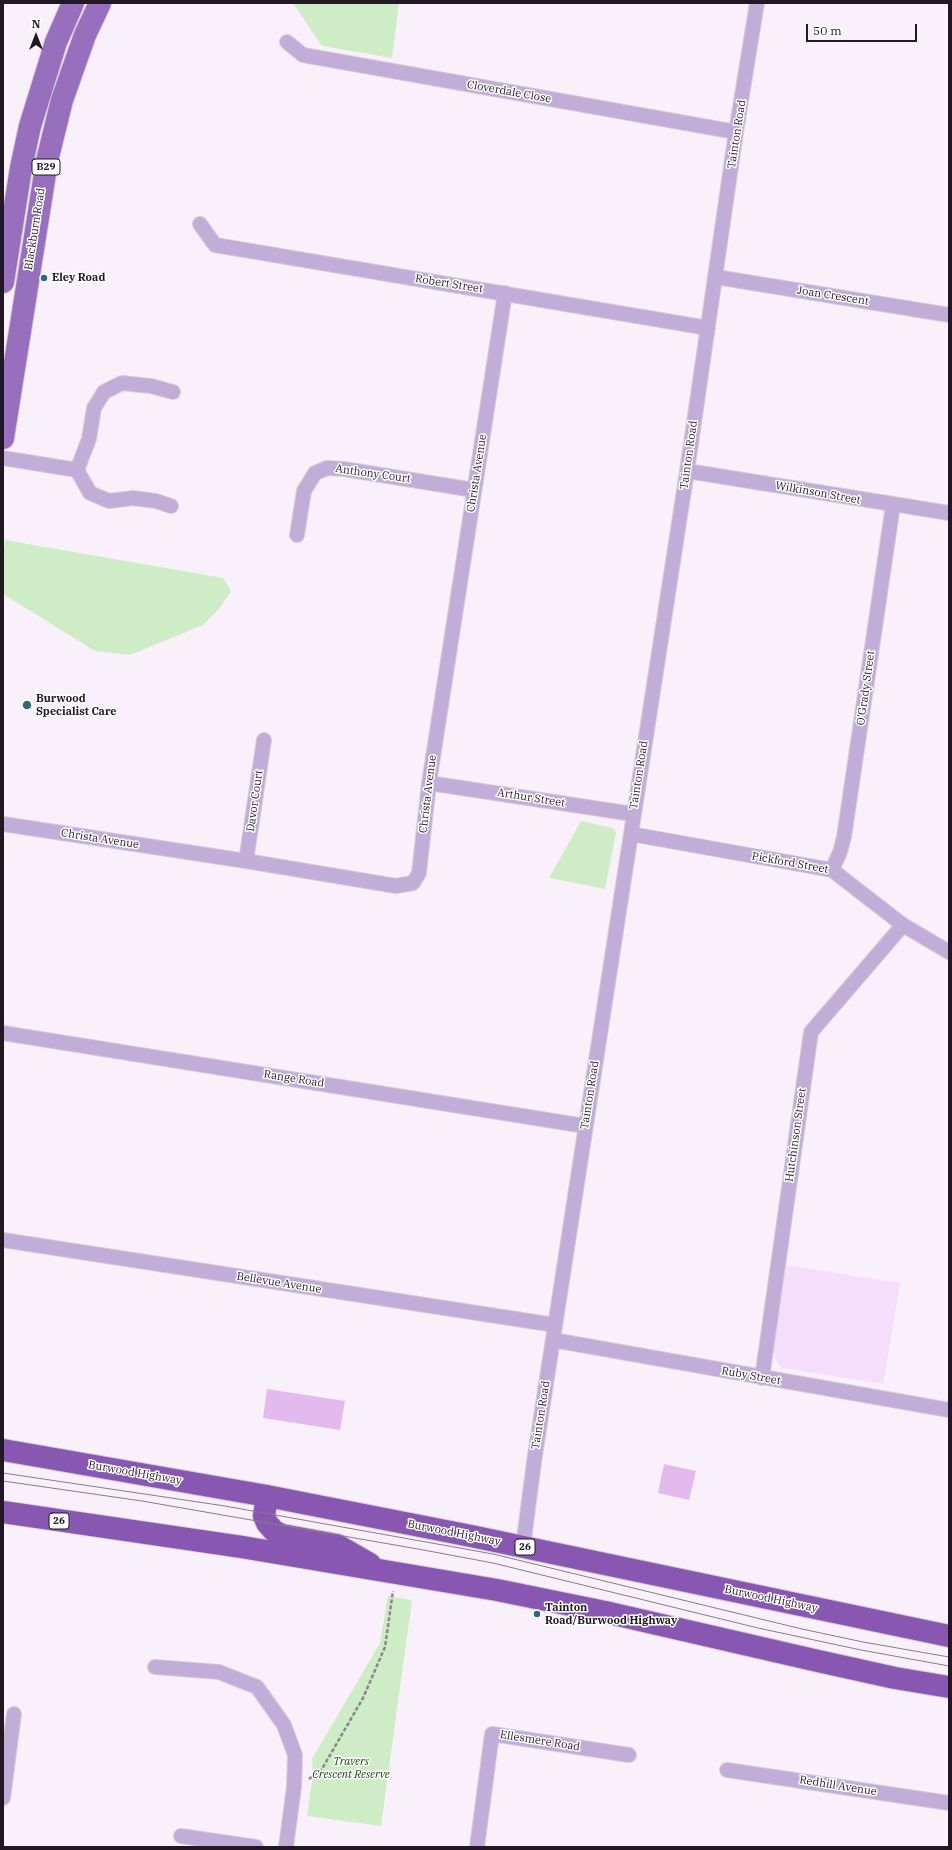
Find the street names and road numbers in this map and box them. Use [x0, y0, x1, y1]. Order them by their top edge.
street label: Cloverdale Close [466, 78, 552, 106]
street label: Tainton Road [725, 99, 749, 169]
road number: B29 [32, 159, 60, 175]
street label: Blackburn Road [22, 187, 48, 271]
street label: Robert Street [414, 272, 484, 296]
street label: Joan Crescent [796, 284, 870, 308]
street label: Tainton Road [678, 420, 700, 490]
street label: Christa Avenue [464, 433, 490, 513]
street label: Anthony Court [335, 462, 411, 486]
street label: Wilkinson Street [774, 479, 862, 507]
street label: O'Grady Street [854, 650, 878, 726]
street label: Tainton Road [627, 740, 651, 810]
street label: Christa Avenue [417, 754, 439, 834]
street label: Davor Court [244, 769, 266, 833]
street label: Arthur Street [496, 786, 566, 810]
street label: Christa Avenue [60, 826, 140, 852]
street label: Pickford Street [751, 850, 829, 876]
street label: Tainton Road [578, 1060, 602, 1130]
street label: Range Road [263, 1068, 325, 1090]
street label: Hutchinson Street [783, 1087, 809, 1183]
street label: Bellevue Avenue [236, 1270, 322, 1296]
street label: Ruby Street [720, 1364, 782, 1388]
street label: Tainton Road [529, 1380, 553, 1450]
street label: Burwood Highway [87, 1458, 183, 1488]
road number: 26 [49, 1513, 69, 1529]
street label: Burwood Highway [406, 1517, 502, 1549]
road number: 26 [515, 1539, 535, 1555]
street label: Burwood Highway [723, 1583, 819, 1615]
street label: Ellesmere Road [499, 1728, 581, 1754]
street label: Redhill Avenue [798, 1773, 878, 1799]

